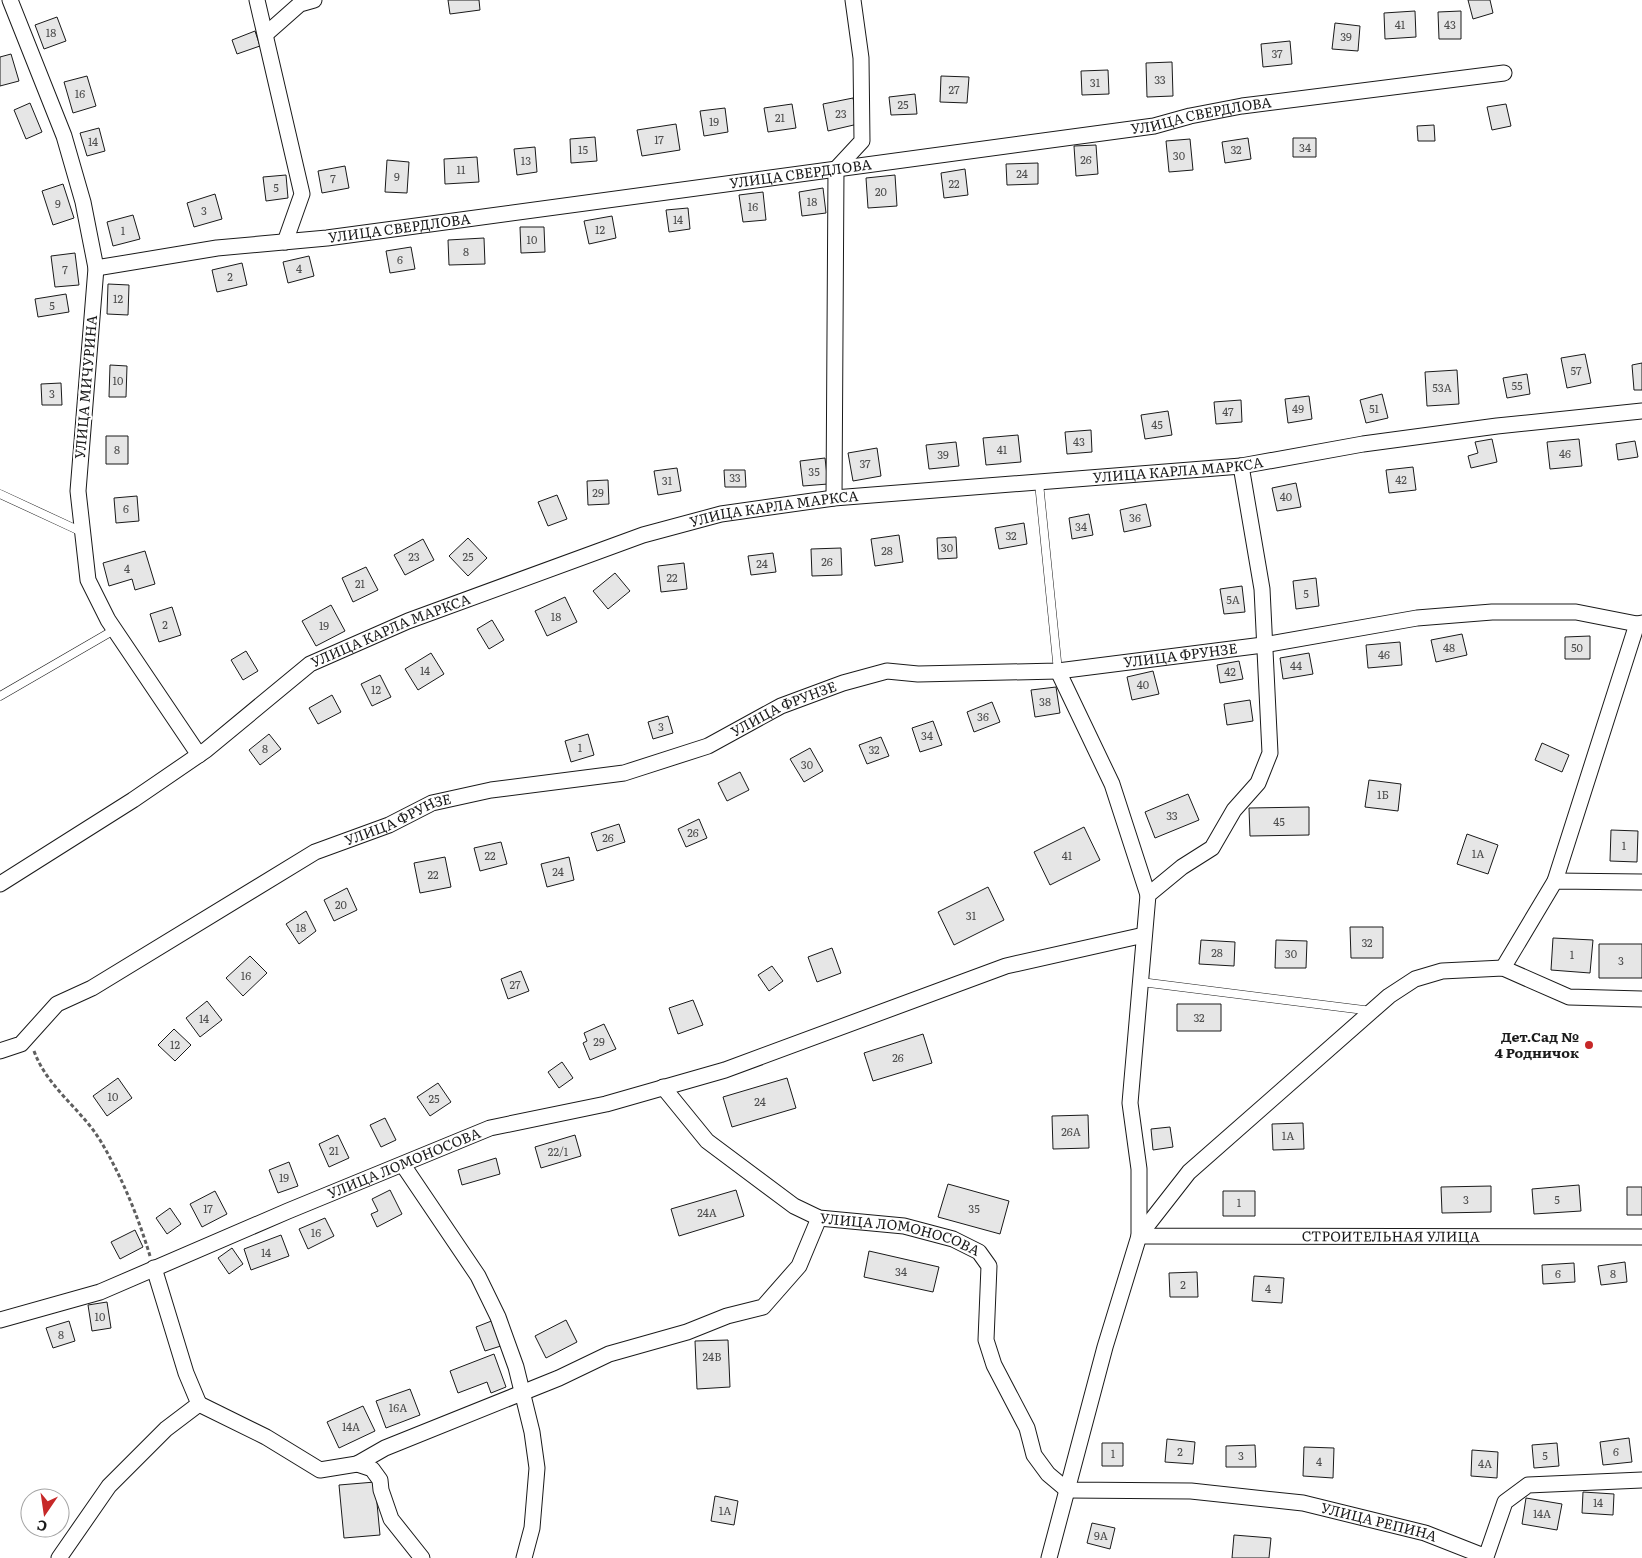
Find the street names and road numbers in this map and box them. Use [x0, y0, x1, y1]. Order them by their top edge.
street label: УЛИЦА СВЕРДЛОВА [1129, 91, 1273, 138]
street label: УЛИЦА СВЕРДЛОВА [728, 153, 874, 192]
street label: УЛИЦА СВЕРДЛОВА [327, 208, 472, 247]
street label: УЛИЦА МИЧУРИНА [69, 313, 101, 460]
street label: УЛИЦА КАРЛА МАРКСА [1092, 451, 1265, 487]
street label: УЛИЦА КАРЛА МАРКСА [687, 485, 860, 531]
street label: УЛИЦА КАРЛА МАРКСА [307, 588, 473, 671]
street label: УЛИЦА ФРУНЗЕ [1122, 637, 1238, 672]
street label: УЛИЦА ФРУНЗЕ [727, 675, 839, 741]
street label: УЛИЦА ФРУНЗЕ [342, 788, 453, 849]
street label: УЛИЦА ЛОМОНОСОВА [324, 1122, 484, 1203]
street label: УЛИЦА ЛОМОНОСОВА [819, 1207, 984, 1260]
street label: СТРОИТЕЛЬНАЯ УЛИЦА [1302, 1225, 1481, 1246]
street label: УЛИЦА РЕПИНА [1319, 1497, 1441, 1546]

